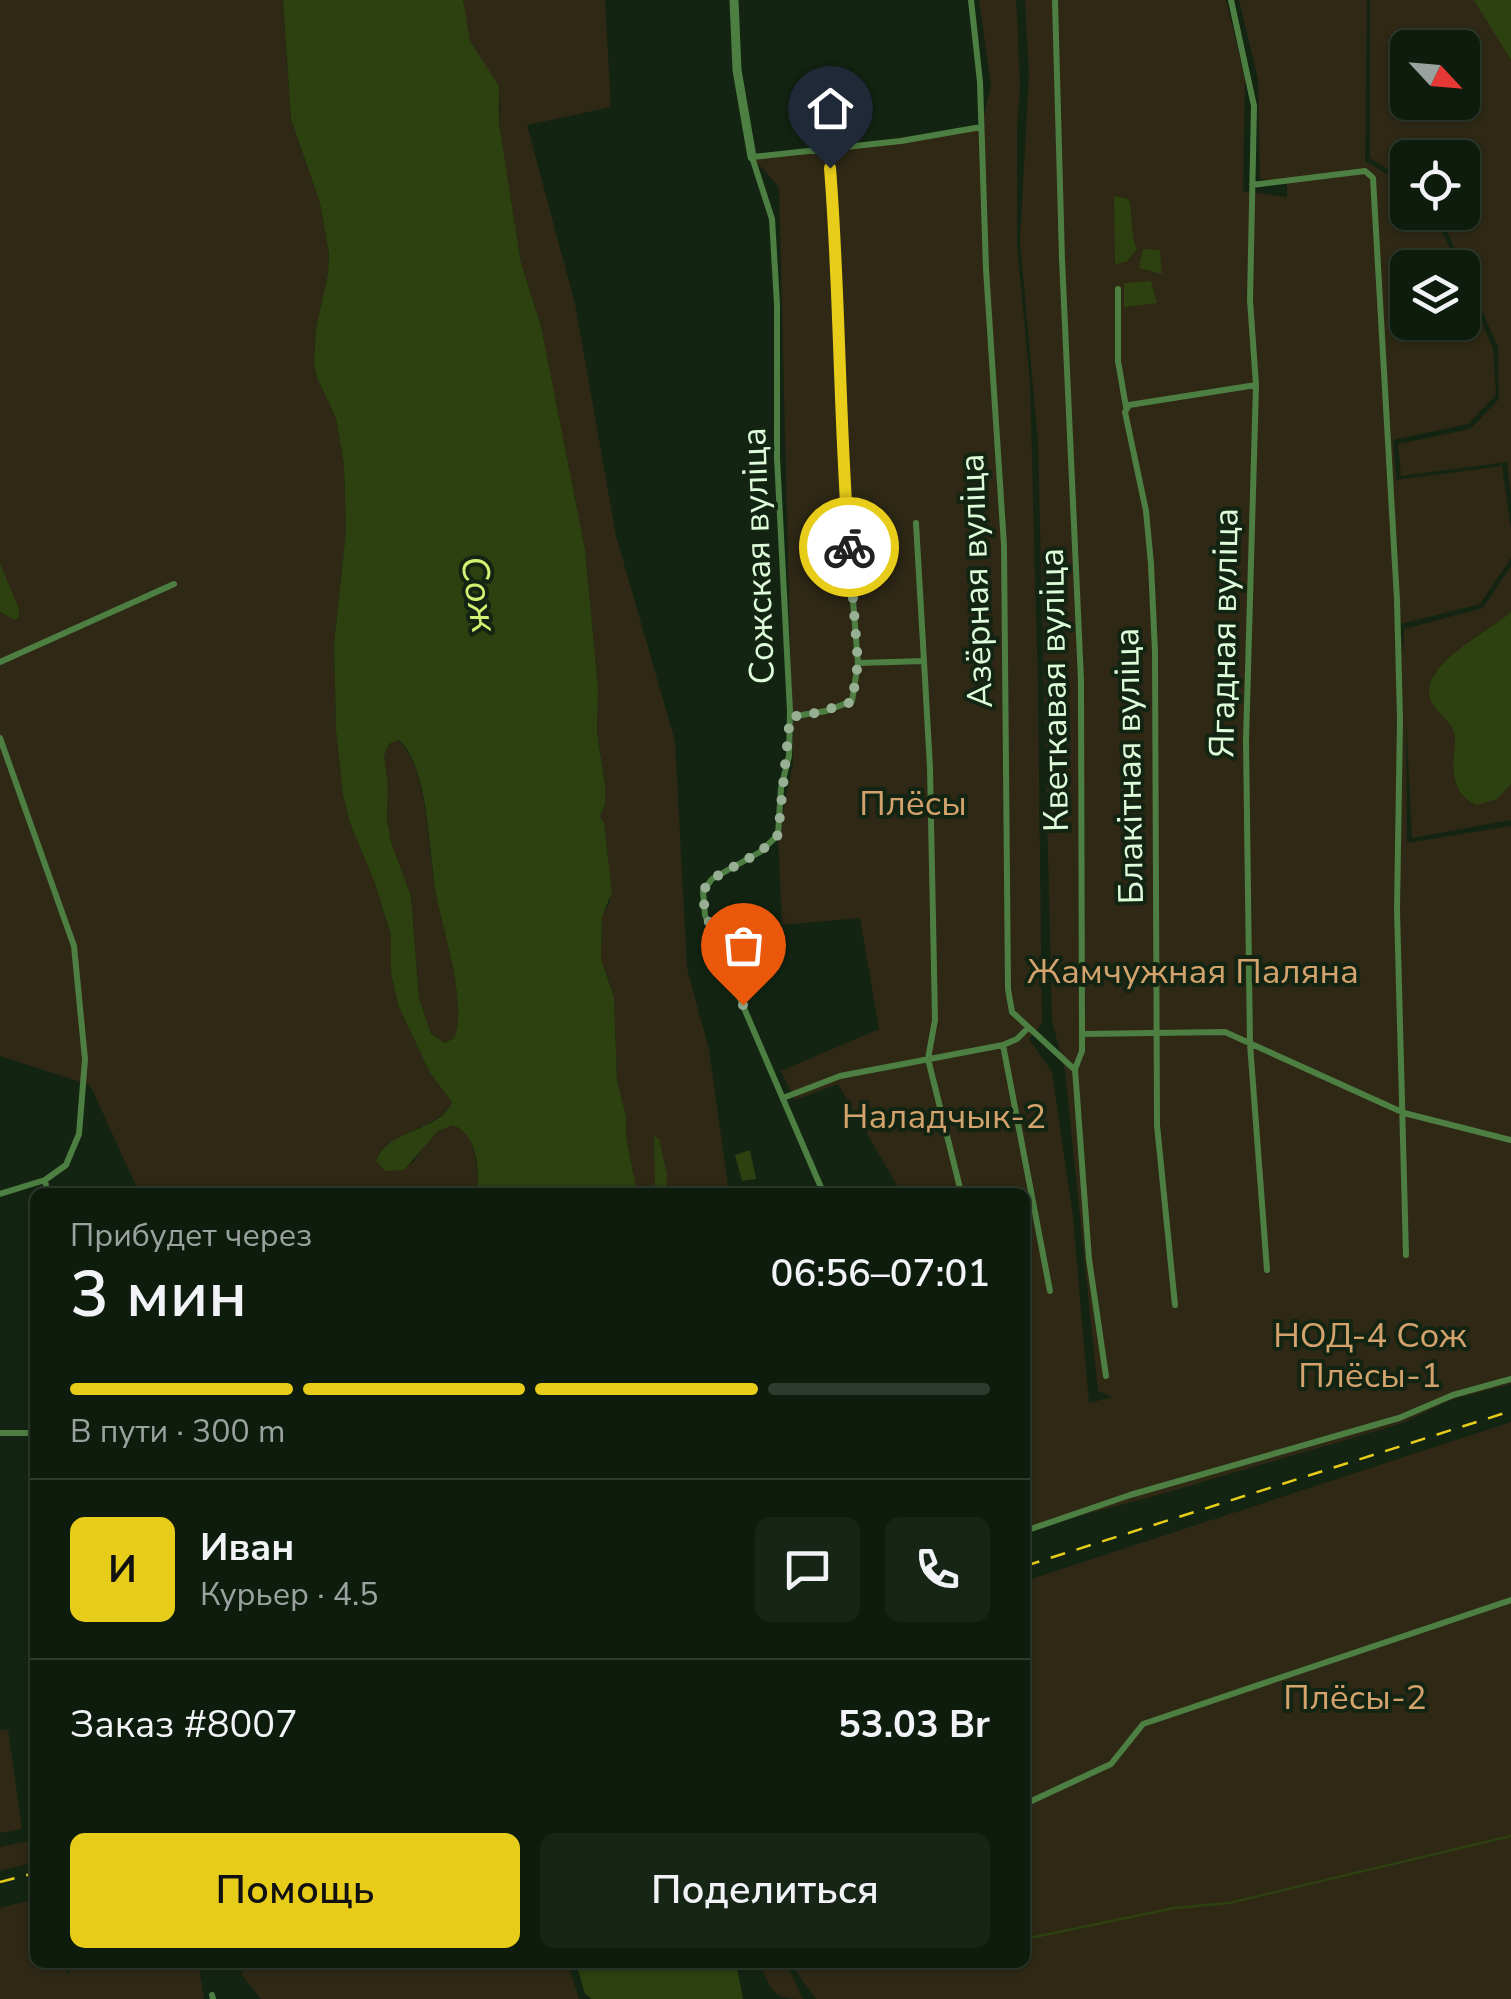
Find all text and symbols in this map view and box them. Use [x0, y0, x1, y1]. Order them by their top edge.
north arrow [1390, 30, 1480, 120]
map controls [1390, 30, 1480, 340]
pin [788, 66, 873, 169]
icon: home [803, 81, 858, 136]
button: locate [1390, 140, 1480, 230]
button: layers [1390, 250, 1480, 340]
street label: Сожская вуліца [730, 427, 786, 685]
street label: Азёрная вуліца [948, 453, 1004, 709]
courier [799, 497, 899, 597]
street label: Ягадная вуліца [1198, 507, 1250, 759]
icon: bike [822, 520, 877, 575]
street label: Кветкавая вуліца [1028, 548, 1080, 832]
water label: Сож [448, 552, 510, 637]
street label: Блакітная вуліца [1103, 627, 1155, 905]
park label: Плёсы [859, 780, 967, 827]
pin [701, 903, 786, 1006]
icon: bag [716, 918, 771, 973]
park label: Жамчужная Паляна [1027, 948, 1359, 995]
park label: Наладчык-2 [842, 1093, 1046, 1140]
text: Прибудет через [70, 1214, 312, 1257]
text: 06:56–07:01 [771, 1248, 990, 1299]
text: 3 мин [70, 1250, 247, 1339]
park label: НОД-4 Сож Плёсы-1 [1273, 1312, 1467, 1399]
text: В пути · 300 m [70, 1410, 285, 1453]
button: chat [755, 1517, 860, 1622]
button: phone [885, 1517, 990, 1622]
text: Иван [200, 1522, 294, 1573]
text: И [108, 1544, 137, 1595]
text: Курьер · 4.5 [200, 1573, 378, 1616]
park label: Плёсы-2 [1283, 1674, 1427, 1721]
text: Заказ #8007 [70, 1699, 298, 1750]
text: 53.03 Br [838, 1699, 990, 1750]
button: Помощь [70, 1833, 520, 1948]
button: Поделиться [540, 1833, 990, 1948]

